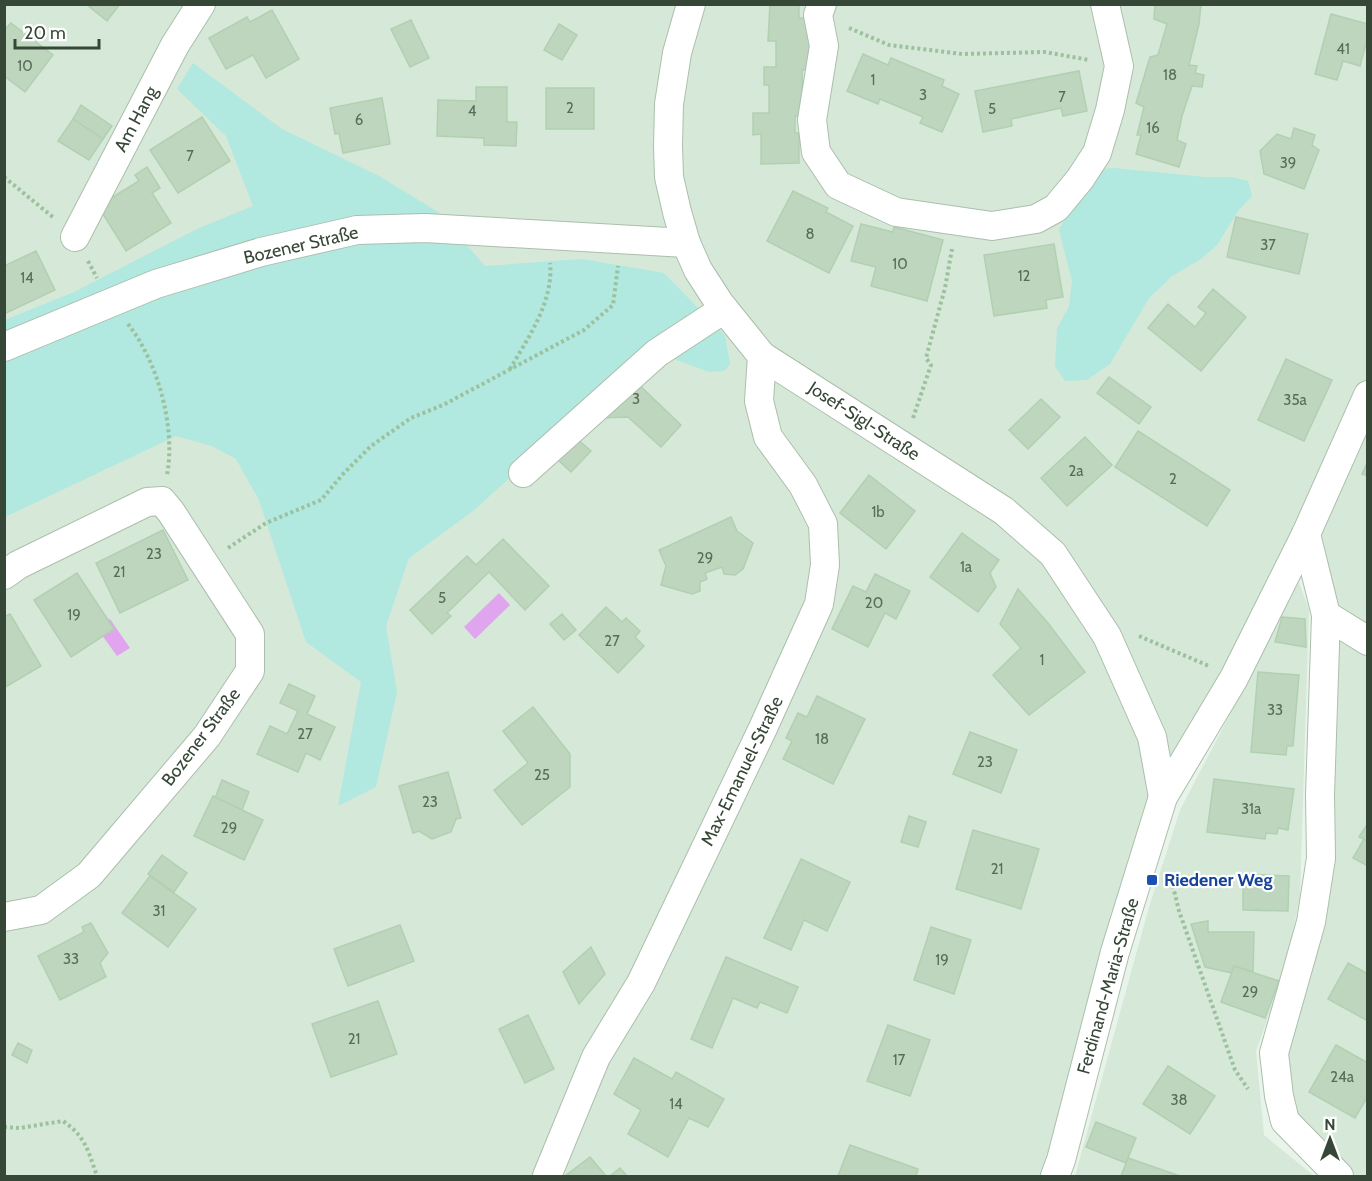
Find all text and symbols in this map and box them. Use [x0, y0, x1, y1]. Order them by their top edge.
scale bar [15, 12, 99, 50]
text: 20 m [24, 22, 66, 44]
house number: 41 [1336, 40, 1350, 58]
house number: 10 [17, 57, 33, 75]
house number: 18 [1163, 66, 1177, 84]
house number: 1 [871, 71, 875, 89]
street label: Am Hang [110, 82, 163, 156]
house number: 3 [919, 86, 927, 104]
house number: 7 [1058, 88, 1066, 106]
house number: 2 [566, 99, 574, 117]
house number: 5 [988, 100, 996, 118]
house number: 4 [468, 102, 477, 120]
house number: 6 [355, 111, 363, 129]
house number: 16 [1146, 119, 1160, 137]
house number: 7 [186, 147, 194, 165]
house number: 39 [1280, 154, 1296, 172]
street label: Bozener Straße [242, 221, 360, 269]
house number: 8 [805, 225, 815, 243]
house number: 37 [1260, 236, 1276, 254]
house number: 10 [892, 255, 908, 273]
house number: 12 [1018, 267, 1031, 285]
house number: 14 [20, 269, 34, 287]
street label: Josef-Sigl-Straße [803, 376, 924, 465]
house number: 3 [632, 390, 640, 408]
house number: 35a [1283, 391, 1308, 409]
house number: 2a [1068, 462, 1084, 480]
house number: 2 [1169, 470, 1177, 488]
house number: 1b [871, 503, 885, 521]
house number: 23 [146, 545, 162, 563]
house number: 29 [697, 549, 713, 567]
house number: 1a [960, 558, 973, 576]
house number: 21 [113, 563, 125, 581]
house number: 5 [438, 589, 446, 607]
house number: 20 [865, 594, 883, 612]
house number: 19 [67, 606, 81, 624]
house number: 27 [604, 632, 620, 650]
house number: 1 [1040, 651, 1044, 669]
street label: Bozener Straße [157, 684, 245, 790]
street label: Max-Emanuel-Straße [696, 693, 788, 849]
house number: 33 [1267, 701, 1283, 719]
house number: 27 [297, 725, 313, 743]
house number: 18 [815, 730, 829, 748]
house number: 23 [977, 753, 993, 771]
house number: 25 [534, 766, 550, 784]
house number: 23 [422, 793, 438, 811]
house number: 31a [1241, 800, 1262, 818]
house number: 29 [221, 819, 237, 837]
house number: 21 [991, 860, 1003, 878]
place label: Riedener Weg [1164, 869, 1272, 891]
marker: Riedener Weg [1145, 873, 1159, 887]
street label: Ferdinand-Maria-Straße [1072, 895, 1144, 1077]
house number: 31 [152, 902, 166, 920]
house number: 33 [63, 950, 79, 968]
house number: 19 [935, 951, 949, 969]
house number: 29 [1242, 983, 1258, 1001]
house number: 21 [348, 1030, 360, 1048]
house number: 17 [893, 1051, 906, 1069]
house number: 24a [1330, 1068, 1355, 1086]
house number: 38 [1170, 1091, 1188, 1109]
house number: 14 [669, 1095, 683, 1113]
north arrow [1300, 1109, 1360, 1169]
text: N [1324, 1115, 1336, 1134]

